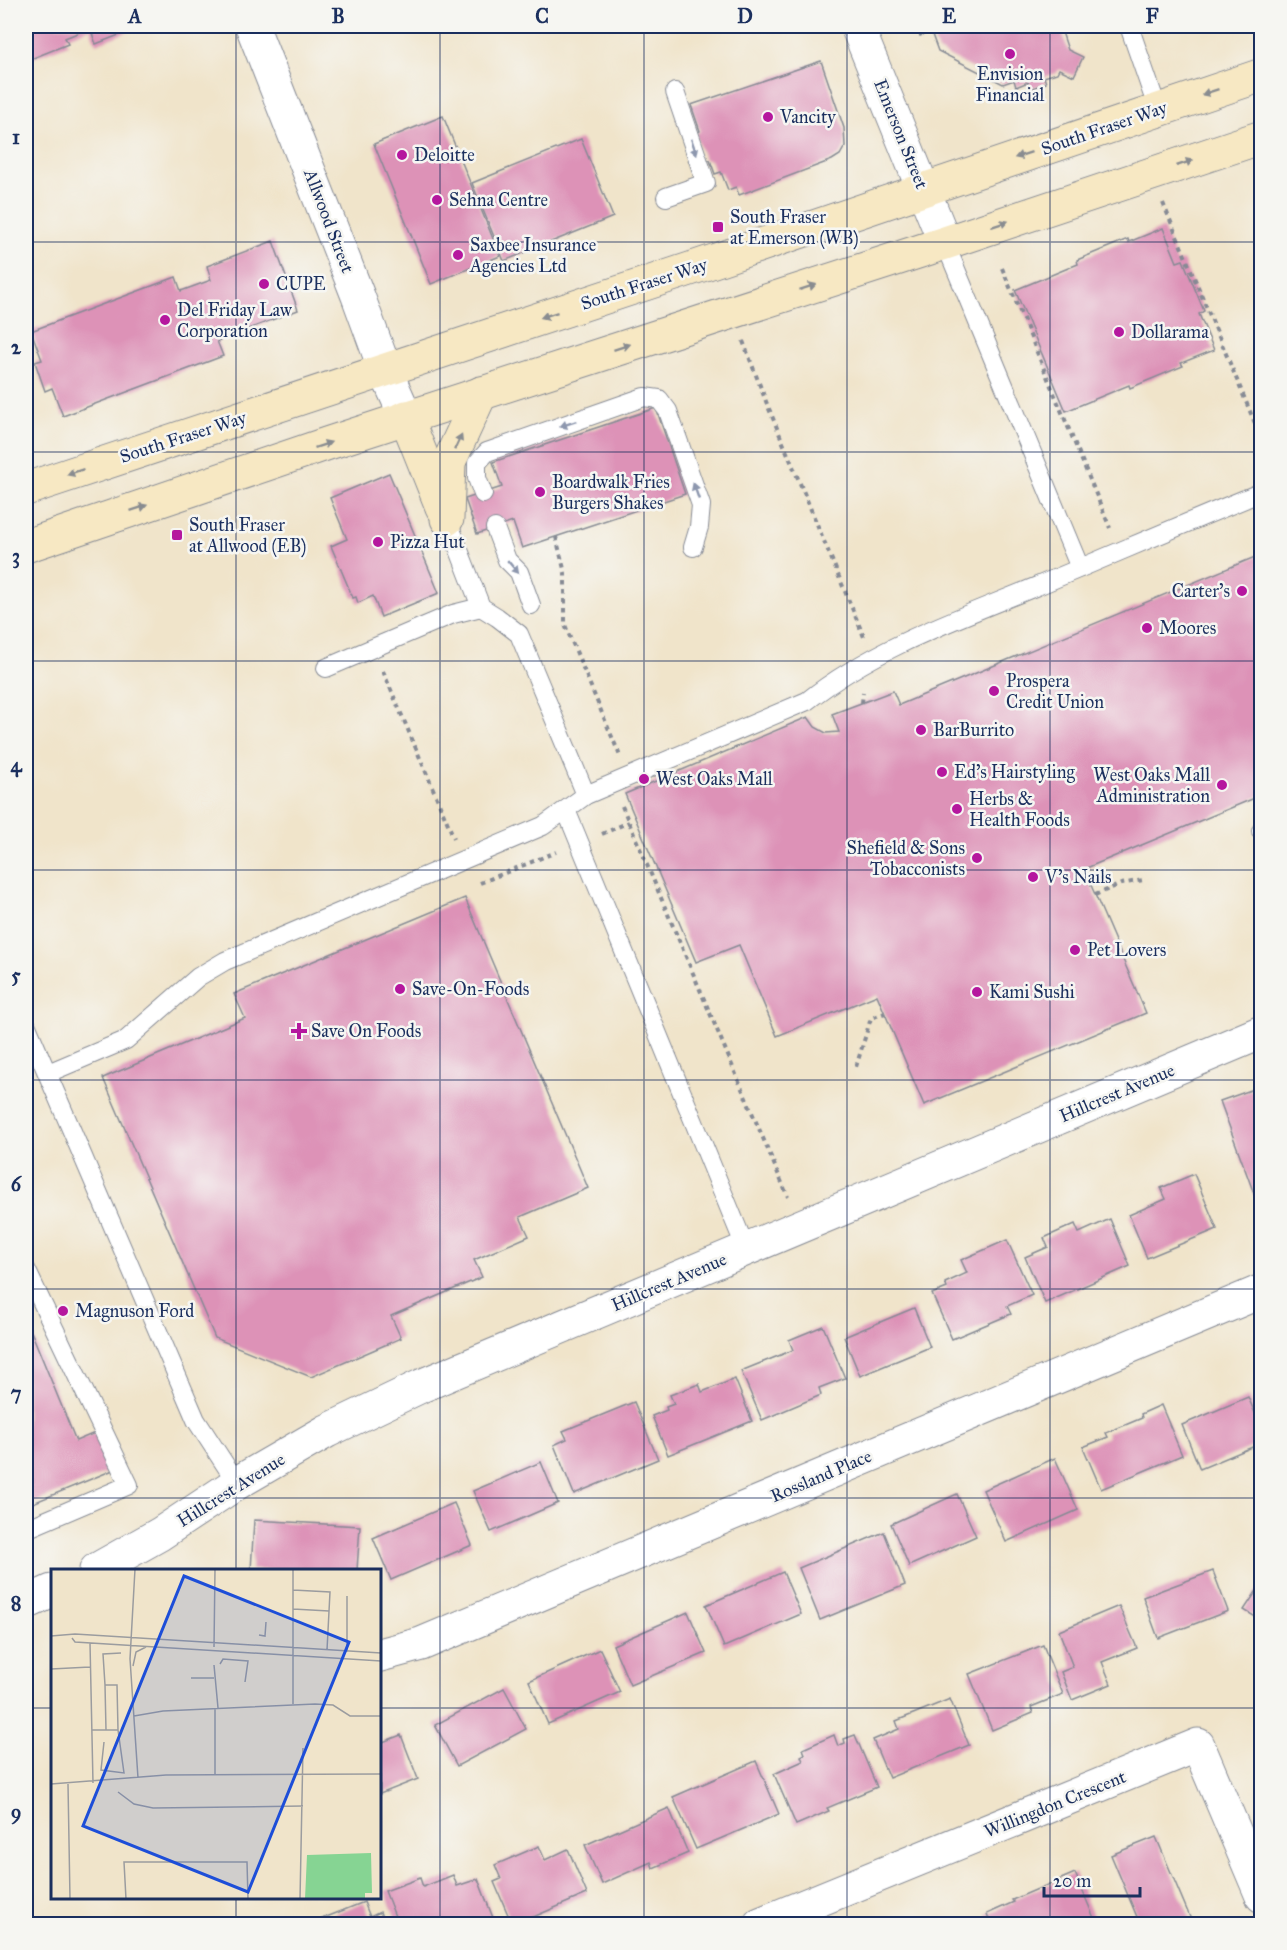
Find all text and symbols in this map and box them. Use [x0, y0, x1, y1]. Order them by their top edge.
text: A [126, 4, 142, 28]
text: B [331, 4, 345, 28]
text: C [535, 4, 549, 28]
text: D [737, 4, 753, 28]
text: E [942, 4, 957, 28]
text: F [1145, 4, 1159, 28]
marker: Envision Financial [1003, 47, 1017, 61]
place label: Envision Financial [976, 63, 1045, 106]
street label: Emerson Street [869, 76, 933, 193]
one-way arrow [1201, 88, 1219, 98]
street label: South Fraser Way [1038, 96, 1170, 160]
place label: Vancity [779, 106, 836, 128]
marker: Vancity [761, 110, 775, 124]
text: 1 [12, 125, 20, 149]
one-way arrow [690, 138, 700, 156]
place label: Deloitte [414, 144, 475, 166]
marker: Deloitte [395, 148, 409, 162]
one-way arrow [1014, 151, 1032, 161]
one-way arrow [1176, 157, 1194, 167]
street label: Allwood Street [299, 165, 359, 277]
place label: Sehna Centre [449, 189, 548, 211]
marker: Sehna Centre [430, 193, 444, 207]
place label: South Fraser at Emerson (WB) [730, 206, 859, 250]
one-way arrow [991, 219, 1009, 229]
marker: South Fraser at Emerson (WB) [711, 220, 725, 234]
place label: Saxbee Insurance Agencies Ltd [469, 234, 596, 278]
marker: Saxbee Insurance Agencies Ltd [451, 248, 465, 262]
street label: South Fraser Way [578, 253, 711, 315]
place label: CUPE [276, 273, 326, 295]
marker: CUPE [257, 277, 271, 291]
one-way arrow [799, 282, 817, 291]
place label: Del Friday Law Corporation [177, 299, 292, 342]
one-way arrow [540, 311, 558, 321]
marker: Del Friday Law Corporation [158, 313, 172, 327]
place label: Dollarama [1131, 321, 1209, 343]
marker: Dollarama [1112, 325, 1126, 339]
text: 2 [11, 335, 22, 359]
one-way arrow [613, 342, 631, 351]
street label: South Fraser Way [117, 406, 250, 468]
one-way arrow [559, 419, 577, 429]
one-way arrow [454, 433, 463, 450]
one-way arrow [314, 439, 332, 449]
one-way arrow [66, 468, 84, 478]
place label: Boardwalk Fries Burgers Shakes [552, 471, 670, 515]
one-way arrow [691, 482, 701, 500]
marker: Boardwalk Fries Burgers Shakes [533, 485, 547, 499]
one-way arrow [130, 503, 148, 512]
place label: South Fraser at Allwood (EB) [189, 514, 306, 558]
marker: South Fraser at Allwood (EB) [170, 528, 184, 542]
place label: Pizza Hut [390, 531, 465, 553]
marker: Pizza Hut [371, 535, 385, 549]
text: 3 [12, 544, 20, 569]
one-way arrow [506, 559, 519, 574]
place label: Carter's [1172, 580, 1230, 602]
marker: Carter's [1235, 584, 1249, 598]
place label: Moores [1159, 617, 1216, 639]
marker: Moores [1140, 621, 1154, 635]
place label: Prospera Credit Union [1006, 670, 1104, 713]
marker: Prospera Credit Union [987, 684, 1001, 698]
place label: BarBurrito [933, 719, 1014, 741]
marker: BarBurrito [914, 723, 928, 737]
text: 4 [10, 753, 22, 778]
place label: Ed's Hairstyling [954, 761, 1075, 784]
place label: West Oaks Mall Administration [1093, 764, 1210, 807]
marker: Ed's Hairstyling [935, 765, 949, 779]
place label: West Oaks Mall [656, 768, 773, 790]
marker: West Oaks Mall [637, 772, 651, 786]
marker: West Oaks Mall Administration [1215, 778, 1229, 792]
place label: Herbs & Health Foods [969, 788, 1070, 831]
marker: Herbs & Health Foods [950, 802, 964, 816]
place label: Shefield & Sons Tobacconists [847, 837, 965, 880]
marker: Shefield & Sons Tobacconists [970, 851, 984, 865]
place label: V's Nails [1044, 866, 1112, 888]
marker: V's Nails [1026, 870, 1040, 884]
place label: Pet Lovers [1087, 939, 1166, 961]
marker: Pet Lovers [1068, 943, 1082, 957]
text: 5 [11, 963, 21, 987]
place label: Save-On-Foods [412, 978, 529, 1000]
place label: Kami Sushi [989, 981, 1075, 1003]
marker: Save-On-Foods [393, 982, 407, 996]
marker: Kami Sushi [970, 985, 984, 999]
place label: Save On Foods [311, 1020, 421, 1042]
marker: Save On Foods [292, 1024, 306, 1038]
street label: Hillcrest Avenue [1056, 1059, 1178, 1127]
text: 6 [11, 1172, 23, 1196]
street label: Hillcrest Avenue [608, 1248, 730, 1316]
place label: Magnuson Ford [75, 1300, 194, 1323]
marker: Magnuson Ford [56, 1304, 70, 1318]
text: 7 [11, 1381, 22, 1405]
street label: Rossland Place [767, 1445, 875, 1507]
street label: Hillcrest Avenue [173, 1448, 289, 1532]
inset map [51, 1569, 381, 1899]
text: 8 [11, 1591, 21, 1615]
street label: Willingdon Crescent [981, 1765, 1130, 1843]
text: 9 [11, 1800, 21, 1825]
scale bar [1044, 1860, 1140, 1898]
text: 20 m [1053, 1870, 1091, 1892]

